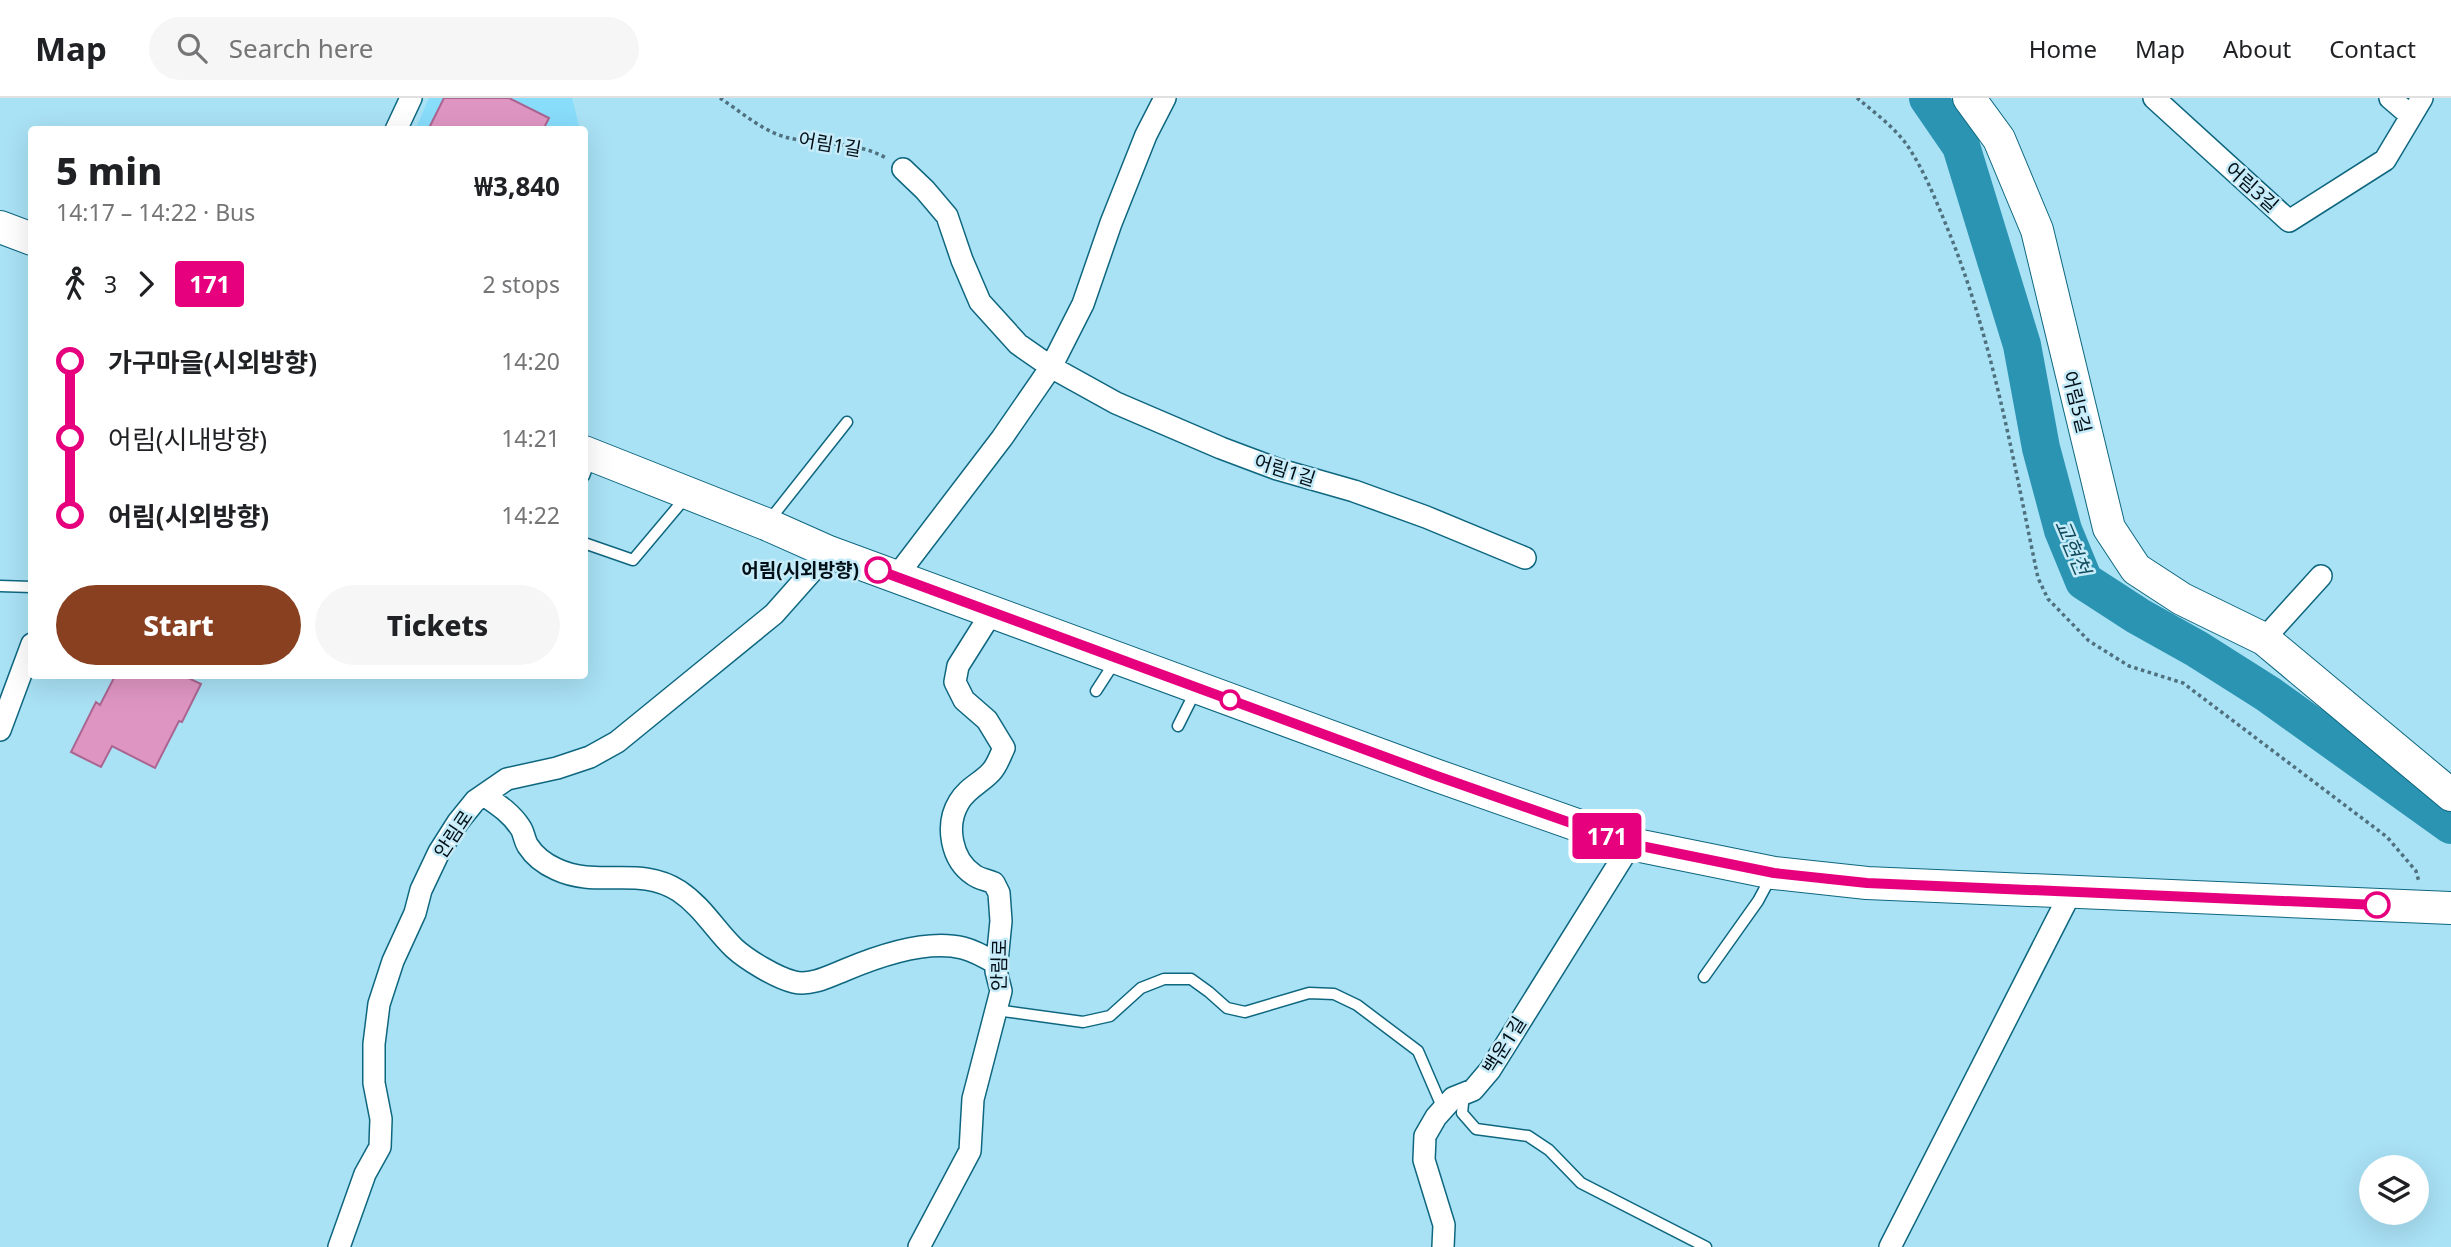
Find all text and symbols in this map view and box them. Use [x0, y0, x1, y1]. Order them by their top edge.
search box [149, 17, 639, 80]
text: Map [35, 26, 107, 71]
icon: search [173, 29, 211, 67]
text: Search here [229, 30, 373, 66]
text: Home [2029, 32, 2097, 65]
text: Map [2135, 32, 2185, 65]
text: About [2223, 32, 2291, 65]
text: Contact [2329, 32, 2416, 65]
street label: 어림1길 [797, 126, 863, 162]
text: 5 min [56, 144, 162, 196]
street label: 어림3길 [2220, 156, 2284, 218]
text: ₩3,840 [474, 168, 560, 204]
text: 14:17 – 14:22 · Bus [56, 196, 255, 228]
icon: walk [56, 265, 94, 303]
icon: forward [127, 265, 165, 303]
text: 171 [189, 267, 230, 300]
text: 3 [104, 268, 117, 300]
text: 2 stops [482, 268, 560, 300]
text: 가구마을(시외방향) [108, 344, 317, 380]
text: 14:20 [501, 345, 560, 377]
street label: 어림5길 [2057, 368, 2097, 436]
text: 어림(시내방향) [108, 421, 267, 457]
text: 14:21 [501, 422, 560, 454]
street label: 어림1길 [1251, 448, 1319, 492]
text: 어림(시외방향) [108, 498, 269, 534]
text: 14:22 [501, 499, 560, 531]
water label: 교현천 [2049, 515, 2098, 582]
place label: 어림(시외방향) [741, 557, 859, 583]
marker: 어림(시외방향) [865, 557, 891, 583]
button: Start [56, 585, 301, 665]
button: Tickets [315, 585, 560, 665]
unlabelled marker [1220, 690, 1240, 710]
street label: 안림로 [428, 805, 478, 863]
line badge: 171 [1567, 813, 1647, 859]
text: 171 [1586, 819, 1628, 852]
unlabelled marker [2364, 892, 2390, 918]
street label: 안림로 [986, 939, 1012, 991]
street label: 백운1길 [1476, 1011, 1532, 1079]
map controls [2359, 1155, 2429, 1225]
button: layers [2359, 1155, 2429, 1225]

